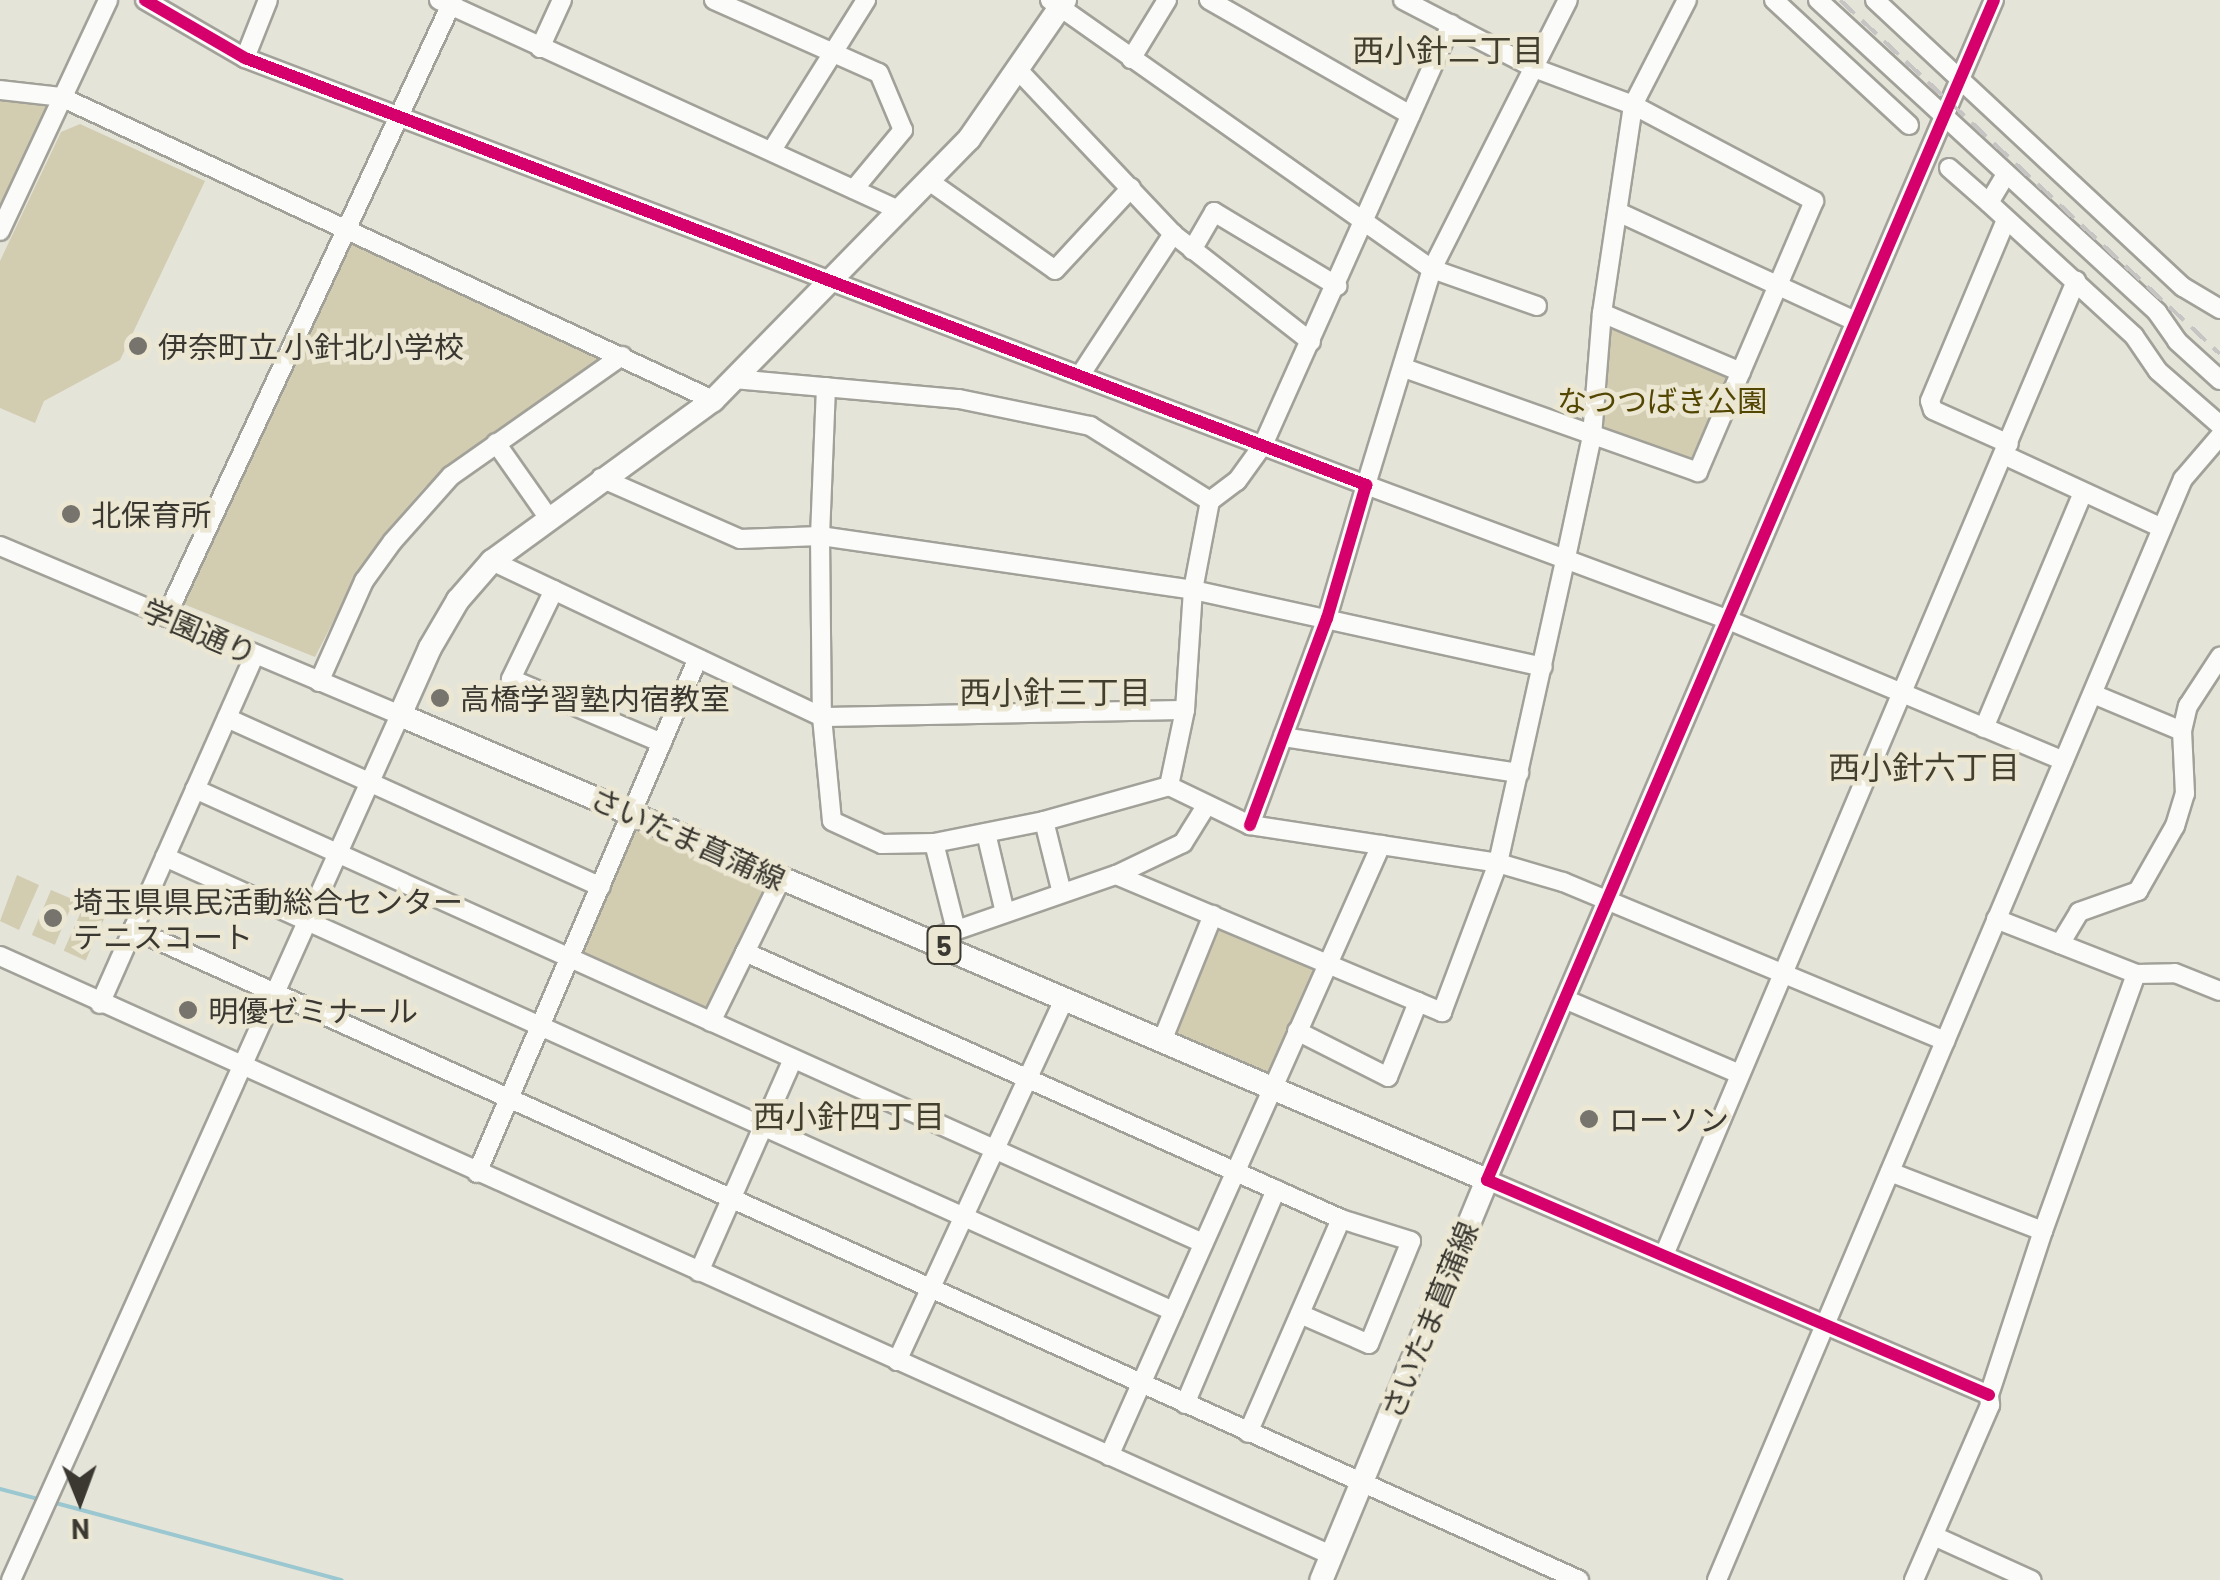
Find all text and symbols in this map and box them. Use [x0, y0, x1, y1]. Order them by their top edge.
district label: 西小針二丁目 [1352, 30, 1544, 68]
place label: 伊奈町立 小針北小学校 [158, 328, 464, 364]
marker: 伊奈町立 小針北小学校 [127, 335, 149, 357]
park label: なつつばき公園 [1557, 382, 1767, 418]
place label: 北保育所 [91, 496, 211, 532]
marker: 北保育所 [60, 503, 82, 525]
street label: 学園通り [138, 591, 262, 671]
district label: 西小針三丁目 [959, 672, 1151, 710]
place label: 高橋学習塾内宿教室 [460, 680, 730, 716]
marker: 高橋学習塾内宿教室 [429, 687, 451, 709]
district label: 西小針六丁目 [1828, 747, 2020, 785]
street label: さいたま菖蒲線 [585, 779, 791, 897]
place label: 埼玉県県民活動総合センター テニスコート [73, 883, 463, 954]
marker: 埼玉県県民活動総合センター テニスコート [42, 907, 64, 929]
road number: 5 [924, 922, 964, 968]
place label: 明優ゼミナール [208, 992, 418, 1028]
marker: 明優ゼミナール [177, 999, 199, 1021]
district label: 西小針四丁目 [753, 1096, 945, 1134]
place label: ローソン [1609, 1101, 1729, 1137]
marker: ローソン [1578, 1108, 1600, 1130]
street label: さいたま菖蒲線 [1373, 1216, 1485, 1424]
north arrow [30, 1450, 130, 1550]
text: N [71, 1513, 90, 1547]

